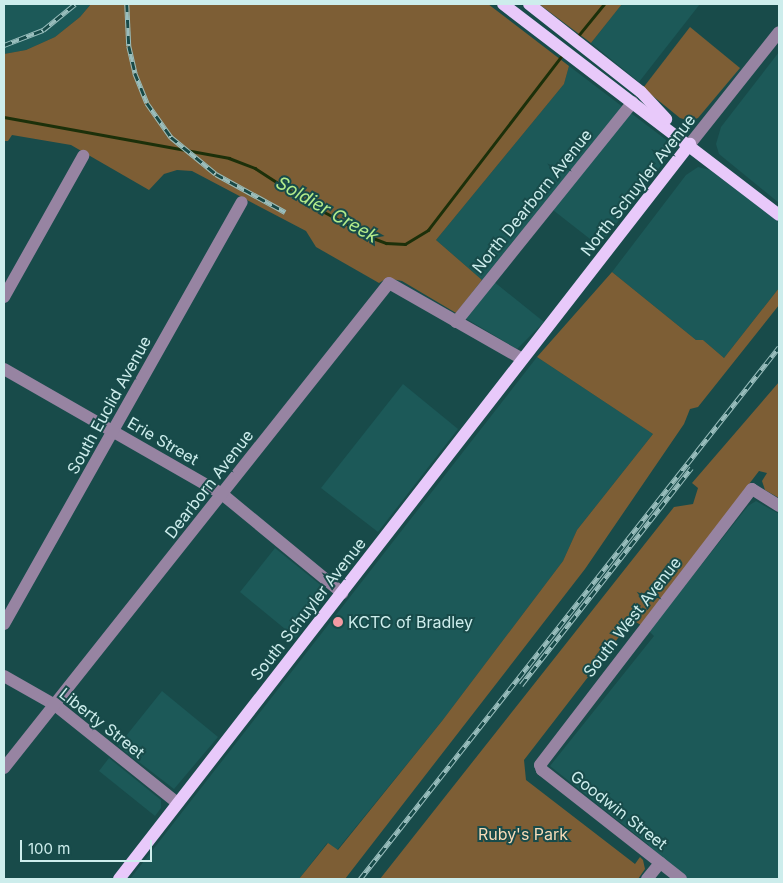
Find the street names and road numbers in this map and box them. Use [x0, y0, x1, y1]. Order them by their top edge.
street label: North Schuyler Avenue [577, 110, 699, 260]
street label: North Dearborn Avenue [468, 125, 596, 277]
street label: South Euclid Avenue [63, 333, 155, 477]
street label: Erie Street [124, 413, 202, 469]
street label: Dearborn Avenue [161, 426, 257, 542]
street label: South Schuyler Avenue [246, 534, 370, 684]
street label: South West Avenue [579, 553, 685, 681]
street label: Liberty Street [56, 684, 148, 762]
street label: Goodwin Street [567, 766, 671, 854]

